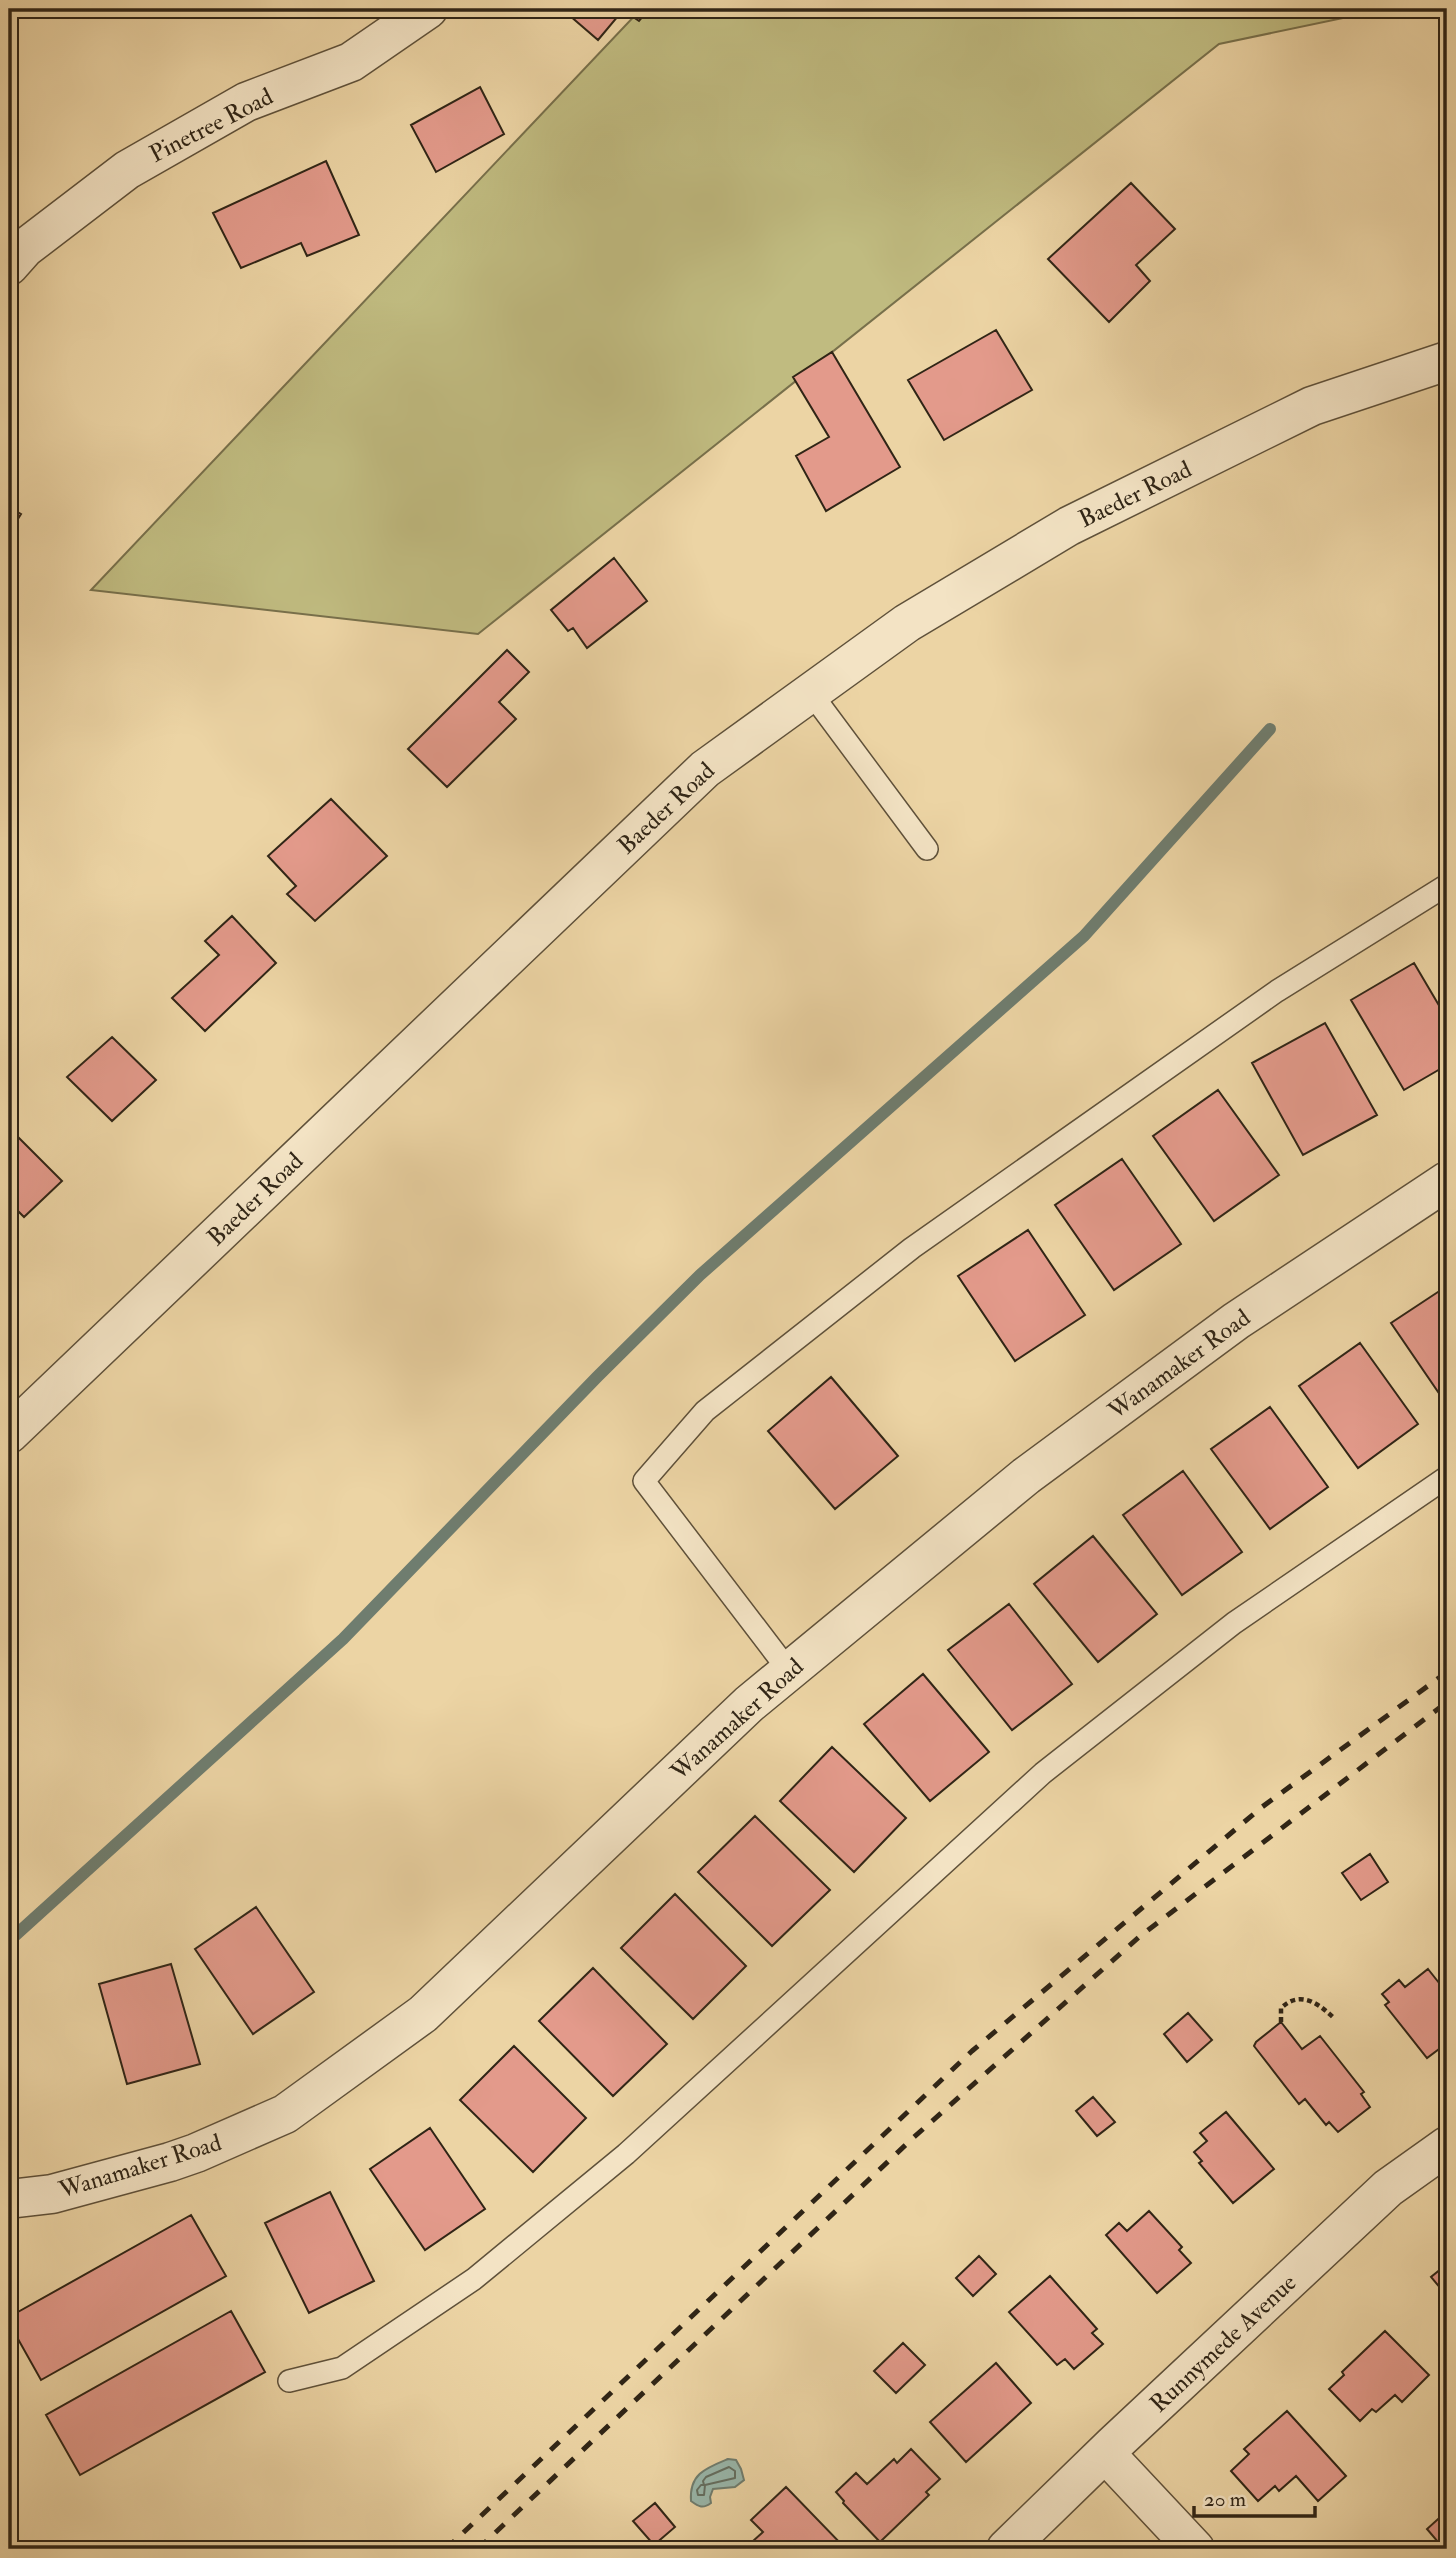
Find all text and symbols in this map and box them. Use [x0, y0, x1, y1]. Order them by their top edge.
street label: Pinetree Road [144, 81, 278, 170]
street label: Baeder Road [1074, 454, 1197, 535]
street label: Baeder Road [611, 755, 722, 861]
street label: Baeder Road [201, 1146, 310, 1253]
street label: Wanamaker Road [1101, 1302, 1257, 1427]
street label: Wanamaker Road [664, 1651, 810, 1788]
street label: Wanamaker Road [54, 2127, 225, 2206]
street label: Runnymede Avenue [1144, 2267, 1303, 2419]
scale bar [1194, 2474, 1314, 2518]
text: 20 m [1204, 2486, 1246, 2513]

